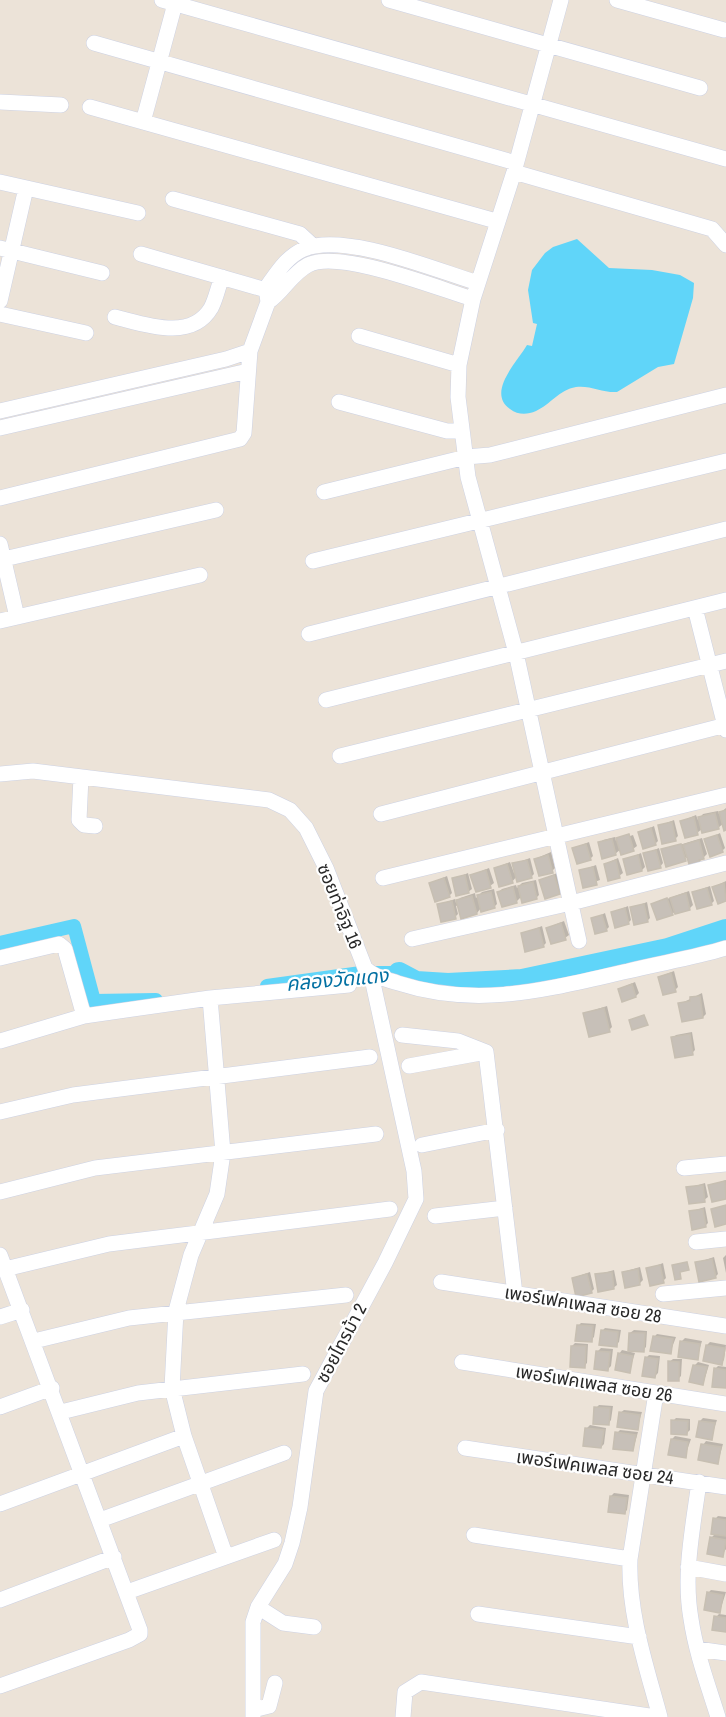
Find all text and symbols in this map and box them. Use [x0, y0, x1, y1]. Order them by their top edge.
street label: ซอยท่าอิฐ 16 [312, 860, 368, 952]
water label: คลองวัดแดง [285, 961, 390, 997]
street label: เพอร์เฟคเพลส ซอย 28 [503, 1279, 663, 1329]
street label: ซอยไทรม้า 2 [310, 1299, 372, 1387]
street label: เพอร์เฟคเพลส ซอย 26 [514, 1358, 674, 1408]
street label: เพอร์เฟคเพลส ซอย 24 [515, 1444, 675, 1490]

